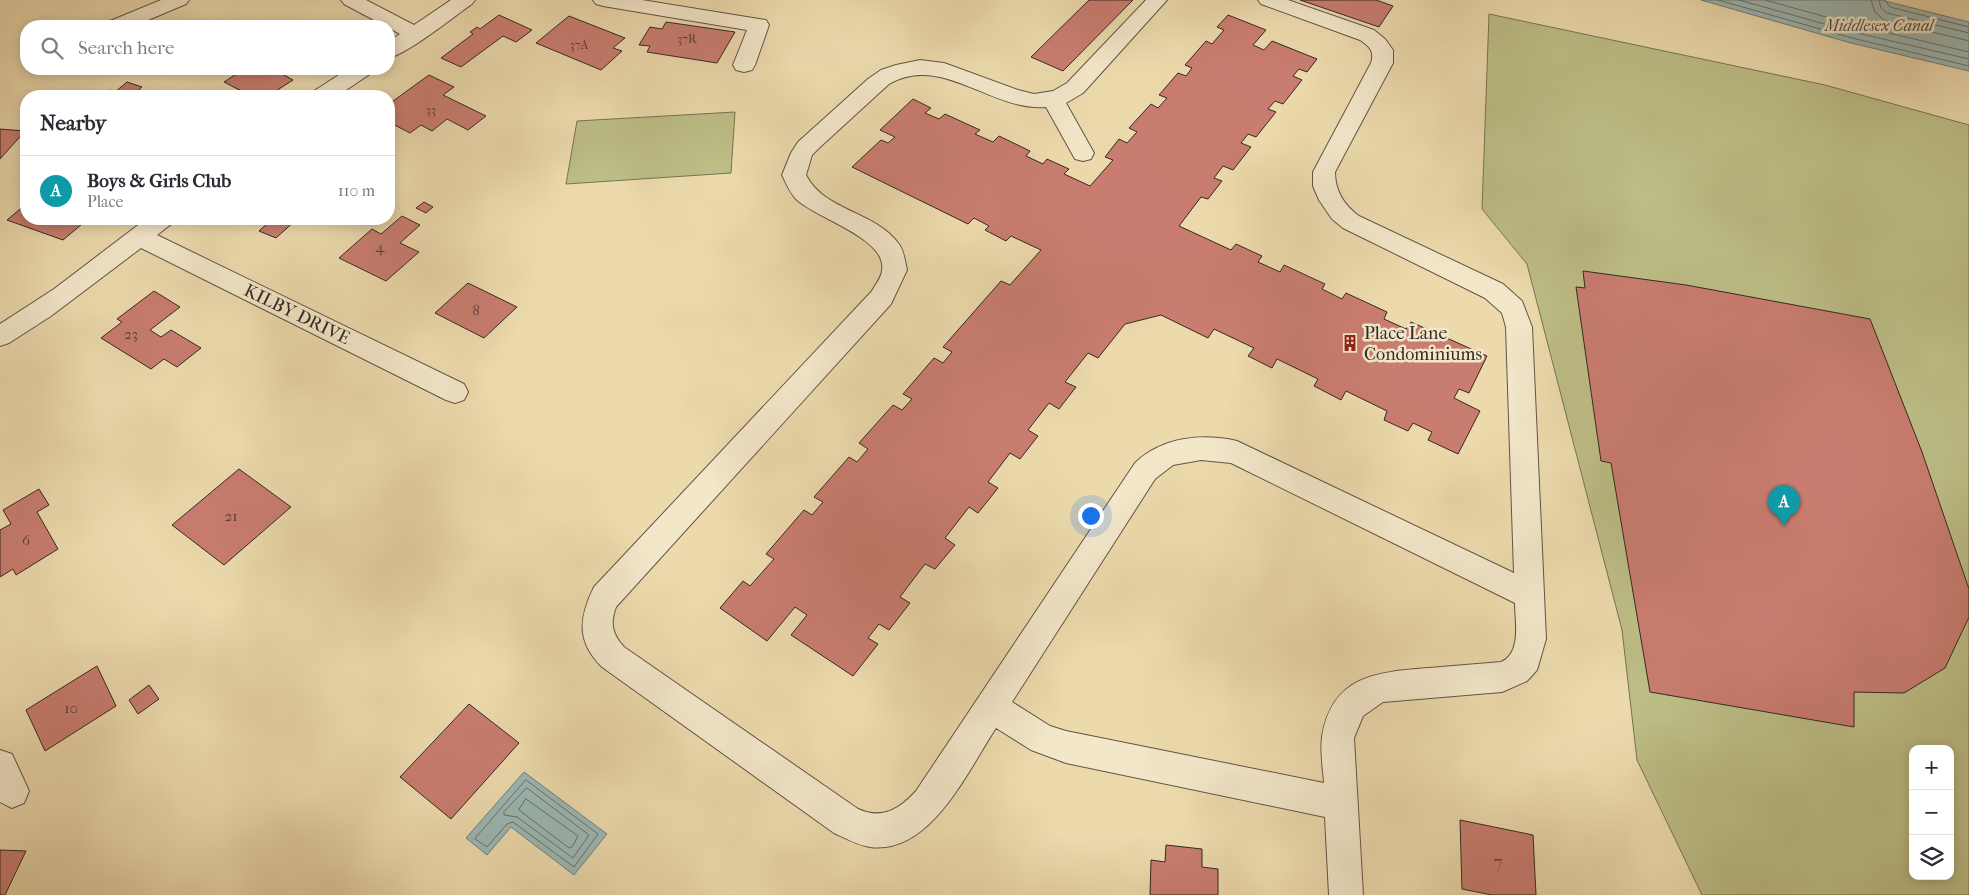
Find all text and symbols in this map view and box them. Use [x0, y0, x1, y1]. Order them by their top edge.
water label: Middlesex Canal [1824, 16, 1935, 35]
search box [20, 20, 395, 75]
house number: 37R [677, 32, 698, 46]
icon: search [38, 34, 66, 62]
text: Search here [78, 37, 174, 59]
house number: 37A [570, 38, 588, 52]
house number: 33 [426, 103, 436, 117]
text: Nearby [40, 111, 106, 135]
text: Boys & Girls Club [87, 170, 231, 192]
text: A [51, 181, 61, 200]
text: 110 m [338, 181, 375, 200]
text: Place [87, 192, 123, 211]
house number: 4 [376, 238, 386, 256]
street label: KILBY DRIVE [241, 280, 353, 349]
house number: 8 [472, 301, 480, 319]
place label: Place Lane Condominiums [1364, 323, 1482, 365]
house number: 23 [124, 325, 138, 343]
building icon: Place Lane Condominiums [1340, 333, 1360, 353]
pin: A [1768, 485, 1800, 526]
your location [1078, 503, 1104, 529]
house number: 21 [224, 507, 238, 525]
house number: 6 [22, 531, 31, 549]
house number: 10 [64, 699, 78, 717]
map controls [1909, 745, 1954, 880]
button: + [1909, 745, 1954, 790]
button: − [1909, 790, 1954, 835]
button: layers [1909, 835, 1954, 880]
house number: 7 [1494, 852, 1503, 873]

